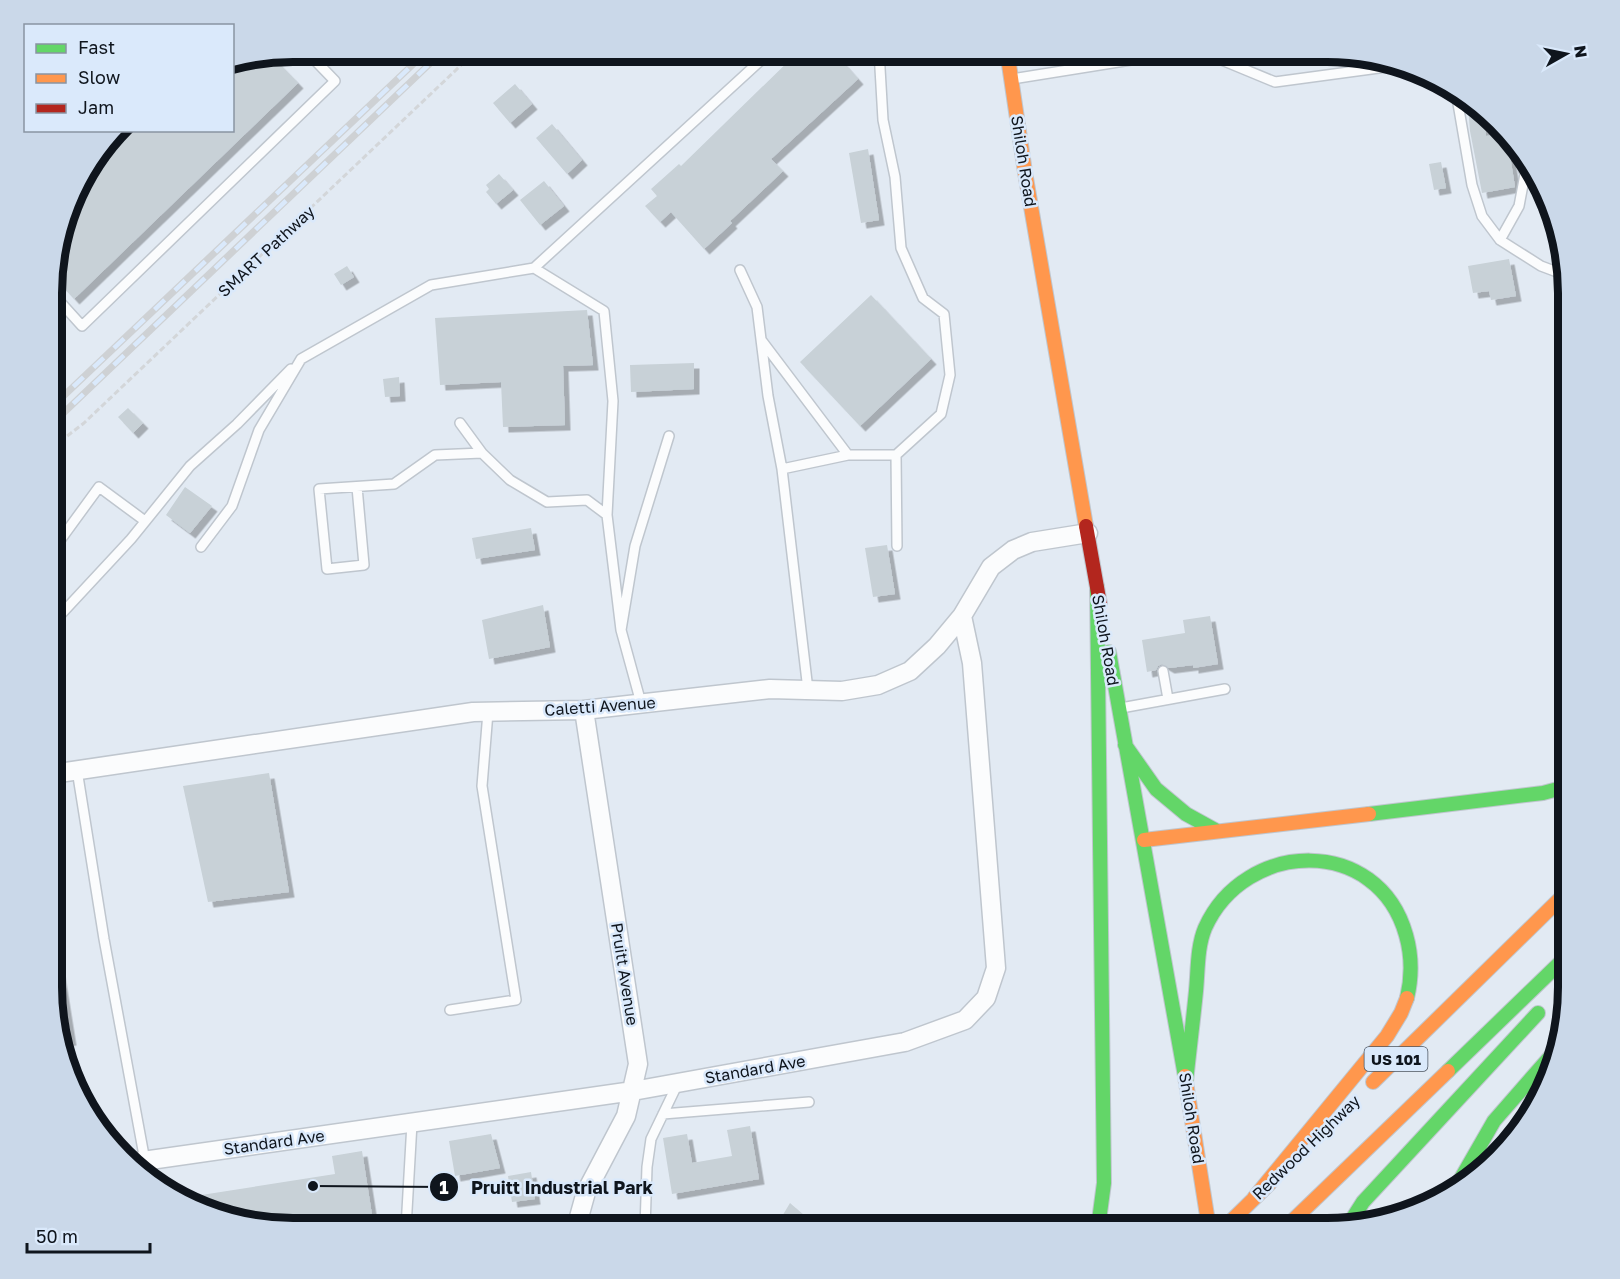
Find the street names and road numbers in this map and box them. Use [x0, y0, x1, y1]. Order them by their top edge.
street label: Shiloh Road [1007, 114, 1041, 208]
street label: SMART Pathway [213, 201, 319, 301]
street label: Shiloh Road [1088, 593, 1124, 687]
street label: Caletti Avenue [544, 692, 656, 720]
street label: Pruitt Avenue [607, 921, 643, 1027]
road number: US 101 [1364, 1047, 1428, 1071]
street label: Standard Ave [703, 1050, 807, 1088]
street label: Shiloh Road [1175, 1071, 1209, 1165]
street label: Redwood Highway [1248, 1090, 1364, 1204]
street label: Standard Ave [222, 1125, 326, 1159]

